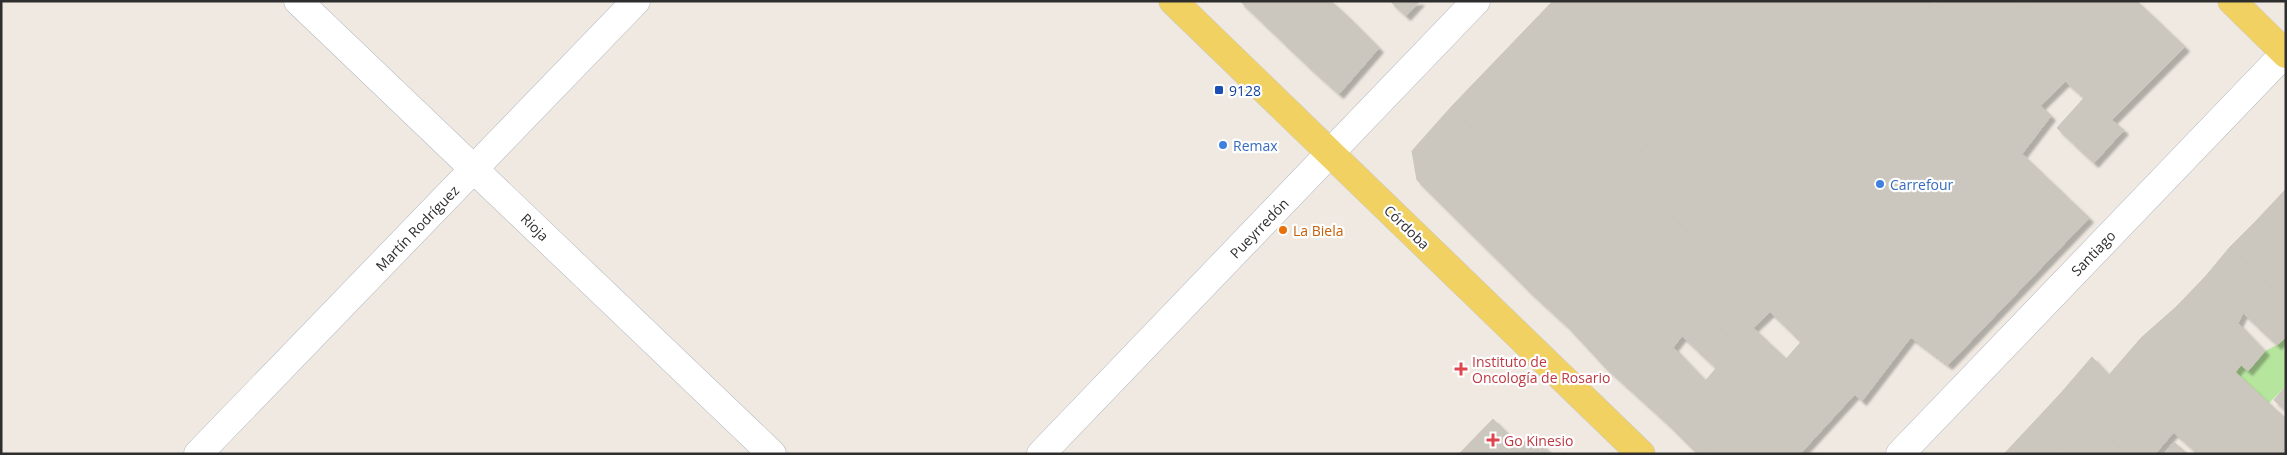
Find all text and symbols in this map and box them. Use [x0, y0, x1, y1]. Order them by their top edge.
place label: 9128 [1229, 81, 1261, 100]
marker: 9128 [1213, 84, 1225, 96]
place label: Remax [1233, 136, 1278, 155]
marker: Remax [1217, 139, 1229, 151]
place label: Carrefour [1890, 175, 1954, 194]
marker: Carrefour [1874, 178, 1886, 190]
street label: Martín Rodríguez [371, 181, 463, 275]
street label: Pueyrredón [1226, 194, 1292, 262]
street label: Córdoba [1380, 201, 1434, 253]
street label: Rioja [517, 209, 553, 245]
place label: La Biela [1293, 221, 1343, 240]
marker: La Biela [1277, 224, 1289, 236]
street label: Santiago [2067, 226, 2119, 280]
place label: Instituto de Oncología de Rosario [1472, 352, 1610, 387]
marker: Instituto de Oncología de Rosario [1454, 362, 1468, 376]
place label: Go Kinesio [1504, 431, 1573, 450]
marker: Go Kinesio [1486, 433, 1500, 447]

